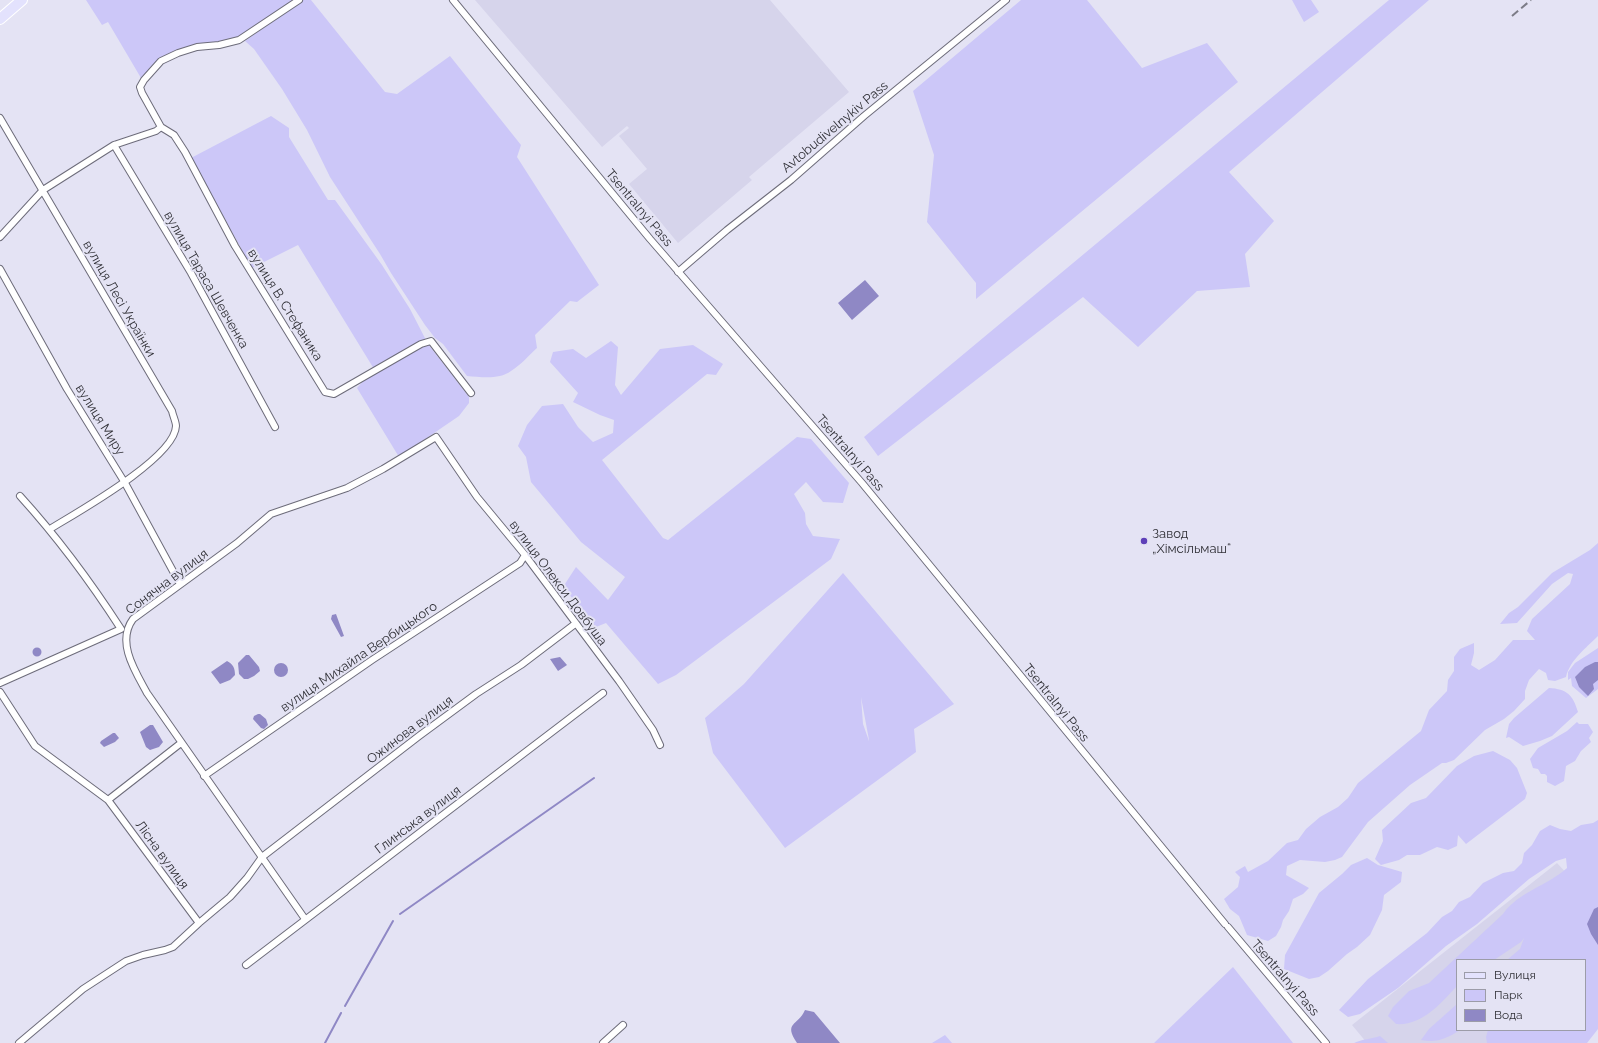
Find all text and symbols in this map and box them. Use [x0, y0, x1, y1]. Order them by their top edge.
street label: Avtobudivelnykiv Pass [779, 78, 891, 176]
street label: Tsentralnyi Pass [602, 166, 676, 250]
street label: вулиця Тараса Шевченка [160, 209, 252, 351]
street label: вулиця Лесі Українки [79, 238, 159, 360]
street label: вулиця В. Стефаника [244, 246, 326, 364]
street label: вулиця Миру [72, 382, 128, 458]
street label: Tsentralnyi Pass [813, 412, 887, 494]
street label: вулиця Олекси Довбуша [506, 517, 610, 649]
place label: Завод „Хімсільмаш“ [1152, 526, 1231, 557]
marker: Завод „Хімсільмаш“ [1139, 536, 1149, 546]
street label: Сонячна вулиця [123, 546, 211, 618]
street label: вулиця Михайла Вербицького [278, 599, 440, 715]
street label: Tsentralnyi Pass [1020, 661, 1092, 745]
street label: Ожинова вулиця [364, 693, 456, 767]
street label: Глинська вулиця [372, 783, 464, 857]
street label: Лісна вулиця [132, 818, 192, 892]
street label: Tsentralnyi Pass [1248, 937, 1322, 1019]
legend [1456, 959, 1586, 1031]
text: Вулиця [1494, 968, 1536, 982]
text: Парк [1494, 988, 1523, 1002]
text: Вода [1494, 1008, 1523, 1022]

